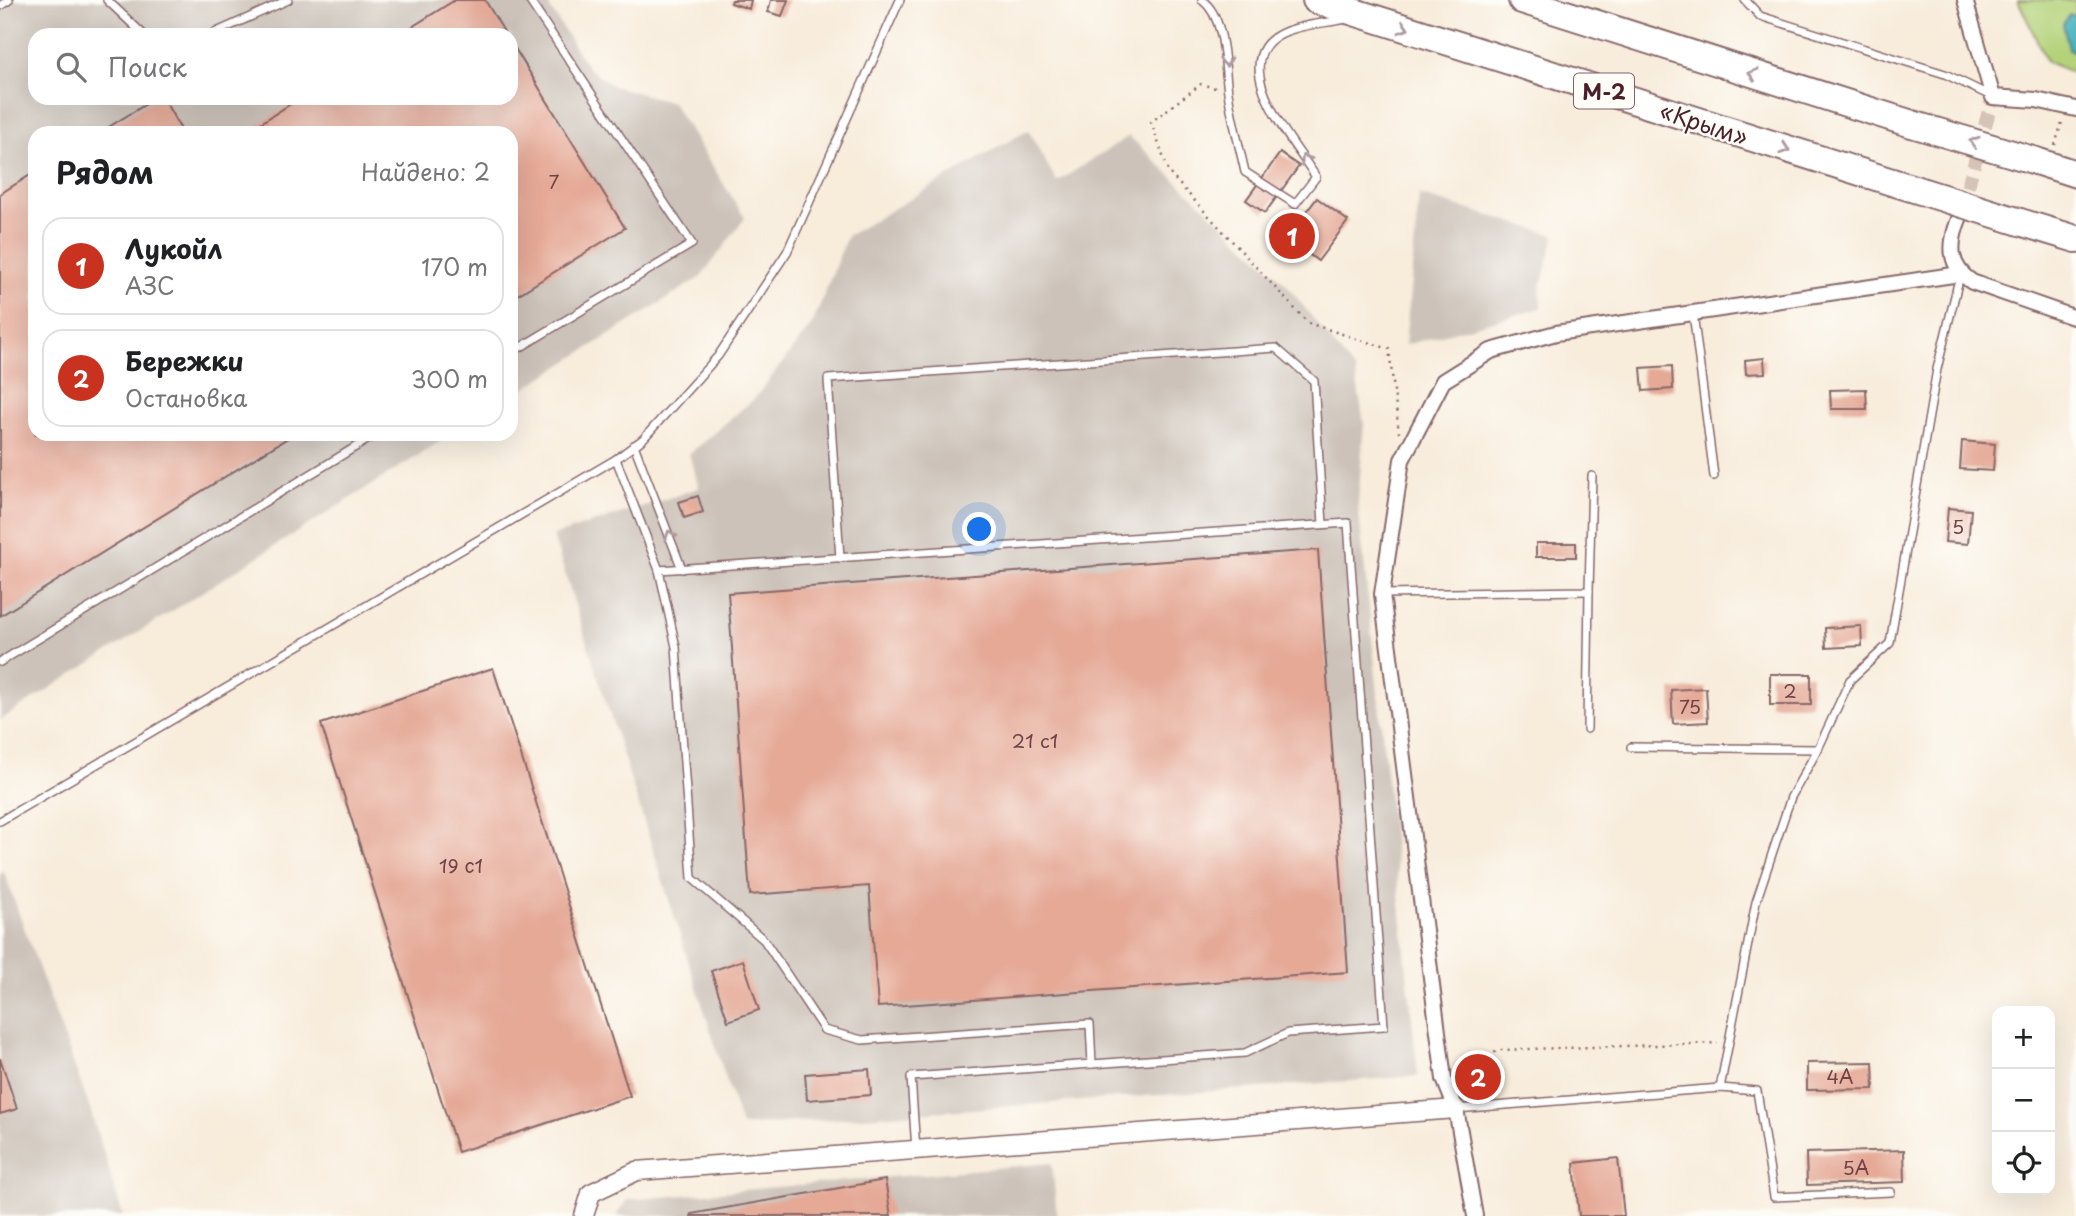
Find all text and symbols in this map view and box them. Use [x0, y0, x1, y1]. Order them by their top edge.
one-way arrow [1398, 20, 1410, 34]
search box [28, 28, 518, 105]
text: Поиск [108, 47, 187, 86]
icon: search [52, 48, 90, 86]
one-way arrow [1218, 57, 1233, 68]
one-way arrow [1748, 68, 1760, 82]
road number: М-2 [1574, 74, 1634, 108]
street label: «Крым» [1655, 92, 1753, 154]
one-way arrow [1968, 136, 1980, 151]
one-way arrow [1779, 140, 1791, 155]
text: Рядом [56, 149, 154, 194]
text: Найдено: 2 [361, 154, 490, 189]
one-way arrow [1300, 154, 1313, 167]
house number: 7 [549, 167, 560, 195]
pin: 1 [1269, 210, 1315, 262]
text: Лукойл [125, 229, 223, 268]
text: 1 [76, 249, 87, 284]
text: 170 m [421, 249, 488, 284]
text: АЗС [125, 268, 175, 303]
text: Бережки [125, 341, 244, 380]
text: 2 [73, 361, 89, 396]
text: 300 m [411, 361, 488, 396]
text: Остановка [125, 380, 247, 415]
your location [962, 512, 996, 546]
house number: 5 [1952, 512, 1964, 540]
one-way arrow [664, 530, 678, 542]
house number: 2 [1783, 676, 1797, 704]
house number: 75 [1679, 692, 1701, 720]
house number: 21 с1 [1012, 726, 1058, 754]
house number: 19 с1 [439, 851, 483, 879]
map controls [1992, 1006, 2055, 1195]
button: + [1992, 1006, 2055, 1069]
pin: 2 [1455, 1051, 1501, 1103]
house number: 4А [1826, 1062, 1854, 1090]
button: − [1992, 1069, 2055, 1132]
button: locate [1992, 1132, 2055, 1195]
house number: 5А [1843, 1153, 1869, 1181]

